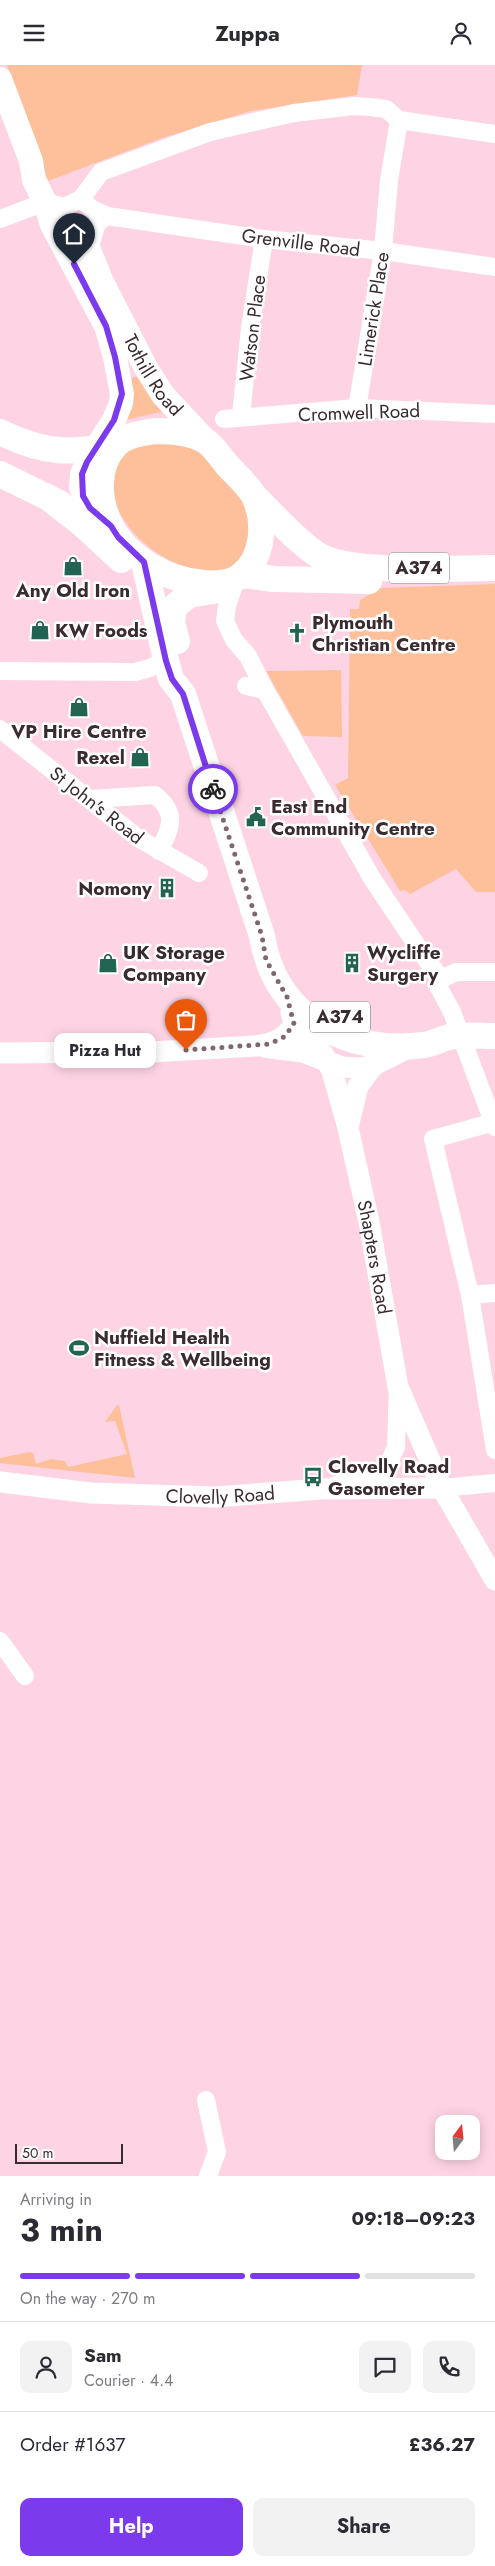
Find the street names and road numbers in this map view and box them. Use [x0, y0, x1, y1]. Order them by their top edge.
street label: Grenville Road [240, 222, 362, 263]
street label: Limerick Place [351, 250, 396, 368]
street label: Watson Place [233, 273, 272, 383]
street label: Tothill Road [117, 330, 189, 422]
street label: Cromwell Road [297, 397, 421, 428]
road number: A374 [389, 553, 449, 583]
street label: St John's Road [44, 760, 149, 851]
road number: A374 [310, 1001, 370, 1033]
street label: Shapters Road [350, 1197, 398, 1316]
street label: Clovelly Road [165, 1480, 276, 1511]

